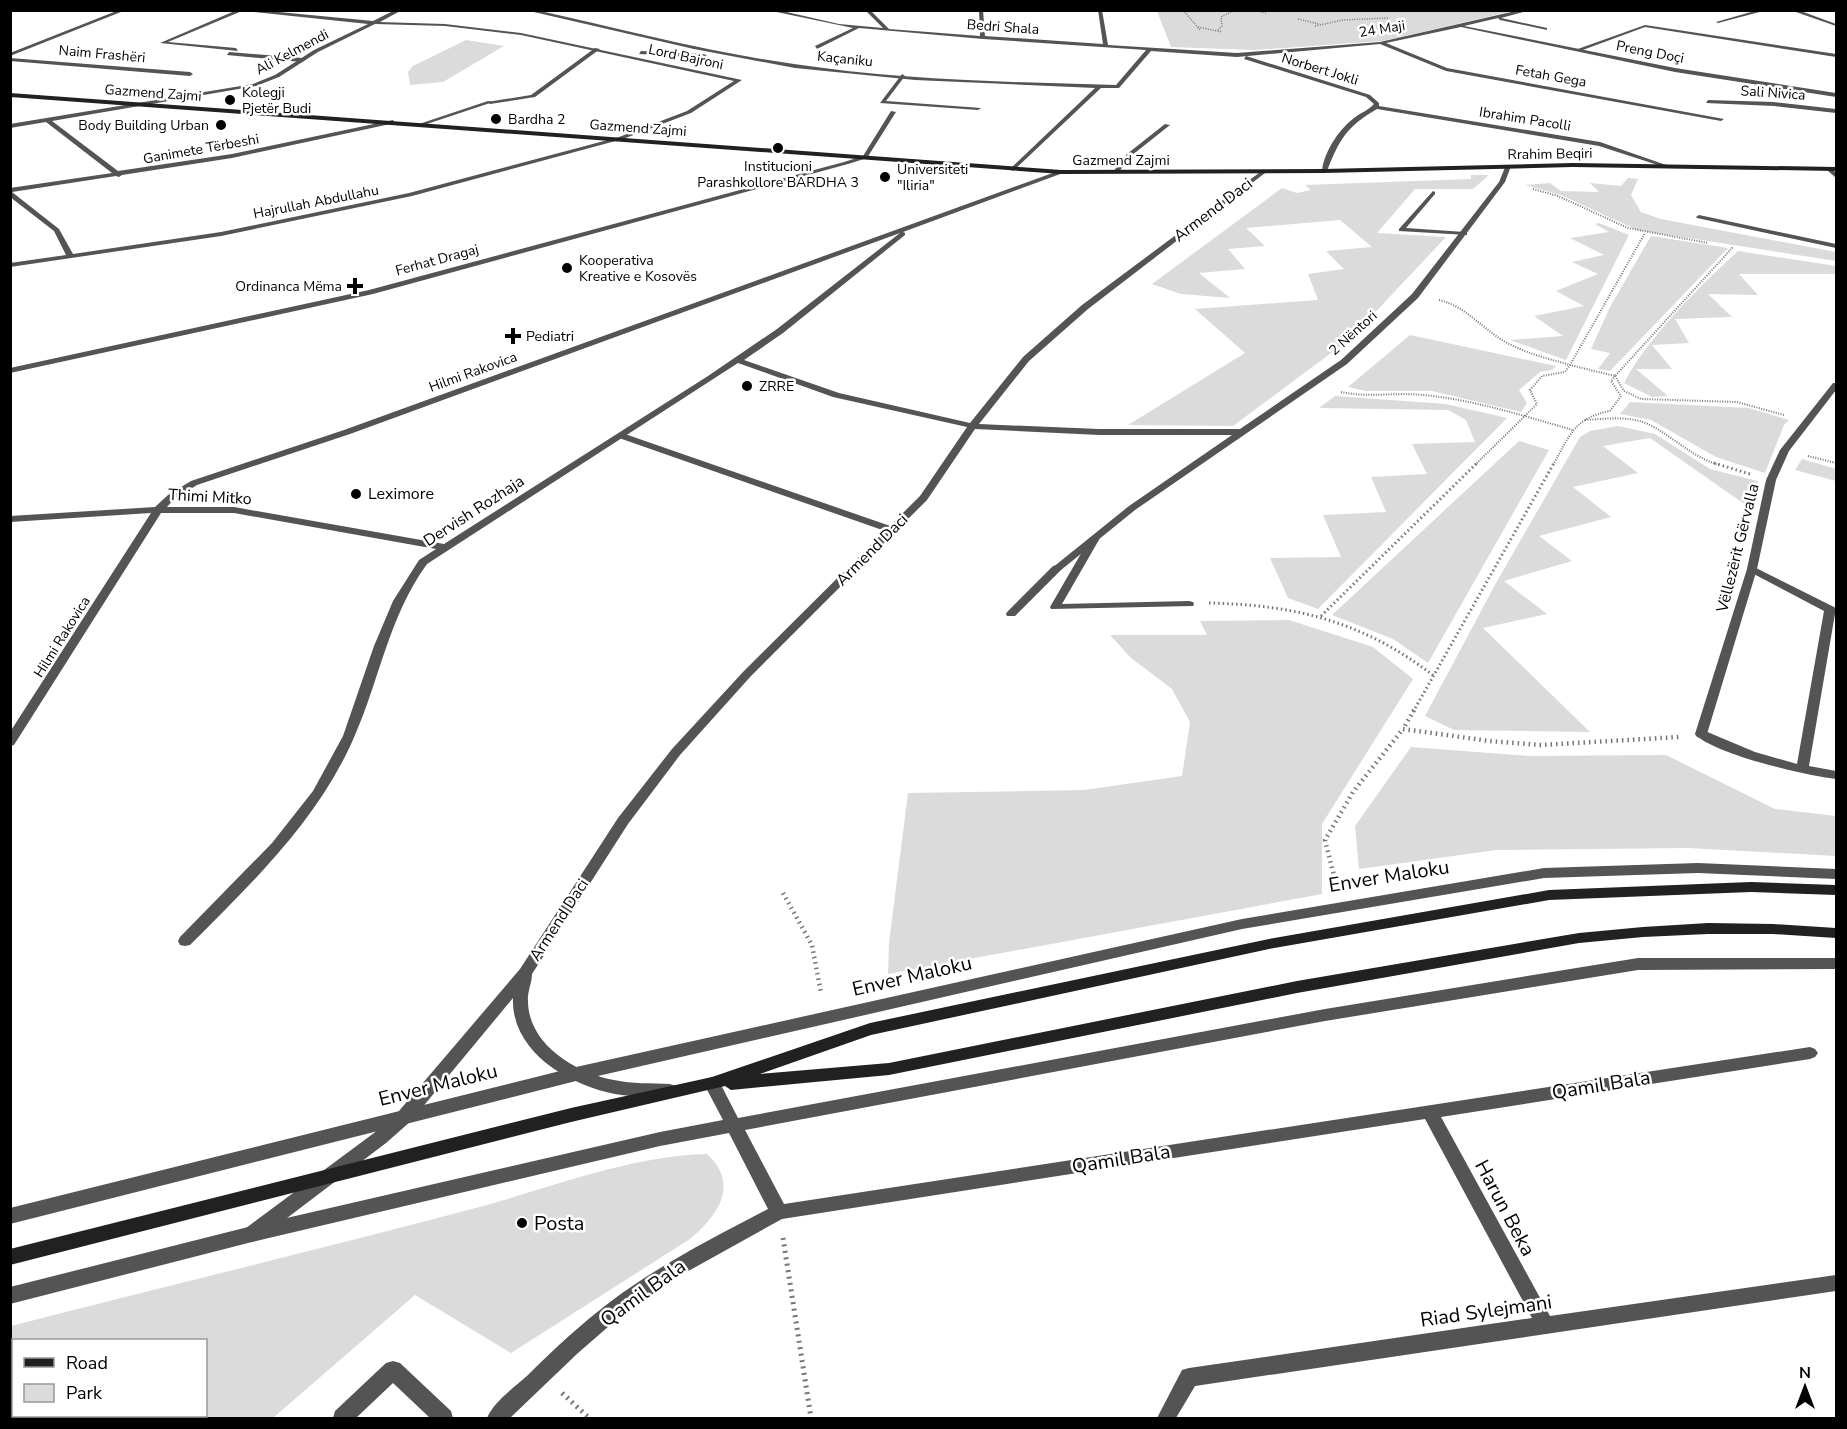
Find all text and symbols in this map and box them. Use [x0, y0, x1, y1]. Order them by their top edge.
street label: Bedri Shala [966, 15, 1040, 39]
street label: 24 Maji [1358, 16, 1406, 42]
street label: Ali Kelmendi [252, 25, 332, 79]
street label: Preng Doçi [1614, 36, 1686, 68]
street label: Lord Bajroni [647, 40, 725, 74]
street label: Naim Frashëri [58, 41, 146, 67]
street label: Kaçaniku [816, 47, 874, 71]
street label: Norbert Jokli [1279, 48, 1361, 90]
street label: Fetah Gega [1514, 60, 1588, 92]
street label: Gazmend Zajmi [104, 80, 202, 106]
street label: Sali Nivica [1740, 81, 1806, 105]
place label: Kolegji Pjetër Budi [242, 83, 311, 118]
marker: Kolegji Pjetër Budi [223, 93, 237, 107]
street label: Ibrahim Pacolli [1478, 102, 1572, 136]
place label: Bardha 2 [508, 110, 565, 129]
marker: Bardha 2 [489, 112, 503, 126]
street label: Gazmend Zajmi [589, 115, 687, 141]
place label: Body Building Urban [78, 116, 209, 135]
marker: Body Building Urban [214, 118, 228, 132]
street label: Ganimete Tërbeshi [142, 129, 260, 169]
marker: Institucioni Parashkollore BARDHA 3 [771, 141, 785, 155]
street label: Rrahim Beqiri [1507, 144, 1593, 164]
street label: Gazmend Zajmi [1072, 151, 1170, 170]
place label: Institucioni Parashkollore BARDHA 3 [697, 157, 859, 192]
place label: Universiteti "Iliria" [897, 160, 968, 195]
marker: Universiteti "Iliria" [878, 170, 892, 184]
street label: Armend Daci [1169, 173, 1257, 247]
street label: Hajrullah Abdullahu [252, 181, 380, 223]
street label: Ferhat Dragaj [393, 240, 481, 280]
place label: Kooperativa Kreative e Kosovës [579, 251, 697, 286]
marker: Kooperativa Kreative e Kosovës [560, 261, 574, 275]
place label: Ordinanca Mëma [235, 277, 342, 296]
marker: Ordinanca Mëma [346, 277, 364, 295]
street label: 2 Nëntori [1325, 306, 1381, 360]
marker: Pediatri [504, 327, 522, 345]
place label: Pediatri [526, 327, 574, 346]
street label: Hilmi Rakovica [426, 347, 520, 397]
place label: ZRRE [759, 377, 794, 396]
marker: ZRRE [740, 379, 754, 393]
street label: Dervish Rozhaja [419, 470, 529, 552]
street label: Vëllezërit Gërvalla [1711, 481, 1765, 616]
place label: Leximore [368, 483, 434, 505]
street label: Thimi Mitko [168, 484, 252, 510]
marker: Leximore [349, 487, 363, 501]
street label: Armend Daci [831, 509, 913, 591]
street label: Hilmi Rakovica [29, 593, 95, 681]
street label: Enver Maloku [1327, 853, 1451, 899]
street label: Armend Daci [524, 875, 594, 965]
street label: Enver Maloku [850, 949, 974, 1003]
street label: Enver Maloku [376, 1057, 500, 1113]
street label: Qamil Bala [1550, 1064, 1652, 1106]
street label: Qamil Bala [1070, 1138, 1172, 1180]
street label: Harun Beka [1468, 1155, 1542, 1261]
place label: Posta [534, 1210, 584, 1237]
marker: Posta [515, 1216, 529, 1230]
street label: Qamil Bala [595, 1253, 691, 1333]
street label: Riad Sylejmani [1418, 1288, 1554, 1334]
legend [12, 1339, 207, 1417]
text: Road [66, 1351, 108, 1375]
north arrow [1775, 1357, 1835, 1417]
text: N [1799, 1362, 1811, 1384]
text: Park [66, 1381, 103, 1405]

